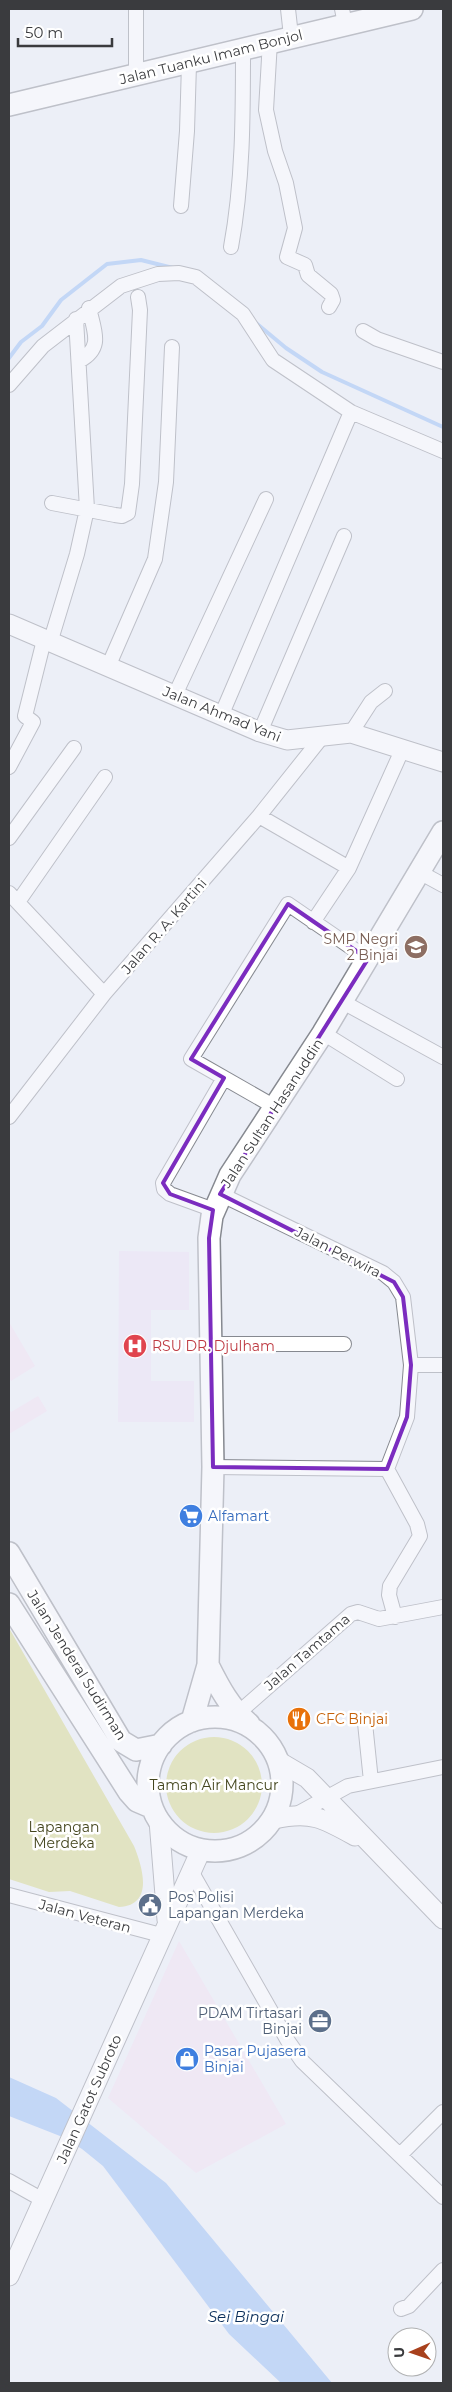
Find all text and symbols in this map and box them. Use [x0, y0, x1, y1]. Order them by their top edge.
scale bar [18, 15, 111, 47]
text: 50 m [25, 23, 63, 42]
street label: Jalan Tuanku Imam Bonjol [117, 26, 304, 89]
street label: Jalan Ahmad Yani [159, 682, 284, 746]
street label: Jalan R. A. Kartini [117, 874, 210, 978]
place label: SMP Negri 2 Binjai [324, 930, 398, 964]
school or university icon: SMP Negri 2 Binjai [403, 934, 429, 960]
street label: Jalan Sultan Hasanuddin [216, 1035, 327, 1192]
street label: Jalan Perwira [291, 1222, 384, 1281]
hospital icon: RSU DR. Djulham [122, 1333, 148, 1359]
place label: RSU DR. Djulham [152, 1337, 275, 1355]
supermarket icon: Alfamart [178, 1503, 204, 1529]
place label: Alfamart [208, 1507, 270, 1525]
street label: Jalan Jenderal Sudirman [23, 1586, 131, 1743]
street label: Jalan Tamtama [260, 1610, 354, 1695]
restaurant icon: CFC Binjai [286, 1706, 312, 1732]
place label: CFC Binjai [316, 1710, 388, 1728]
park label: Taman Air Mancur [149, 1776, 279, 1794]
park label: Lapangan Merdeka [29, 1818, 100, 1852]
place label: Pos Polisi Lapangan Merdeka [168, 1888, 304, 1922]
public building icon: Pos Polisi Lapangan Merdeka [137, 1892, 163, 1918]
street label: Jalan Veteran [36, 1895, 133, 1937]
place label: PDAM Tirtasari Binjai [198, 2004, 302, 2038]
office icon: PDAM Tirtasari Binjai [307, 2008, 333, 2034]
street label: Jalan Gatot Subroto [52, 2032, 126, 2167]
place label: Pasar Pujasera Binjai [204, 2042, 307, 2076]
shop icon: Pasar Pujasera Binjai [174, 2046, 200, 2072]
water label: Sei Bingai [208, 2307, 285, 2326]
north arrow [387, 2327, 437, 2377]
text: U [390, 2347, 408, 2358]

